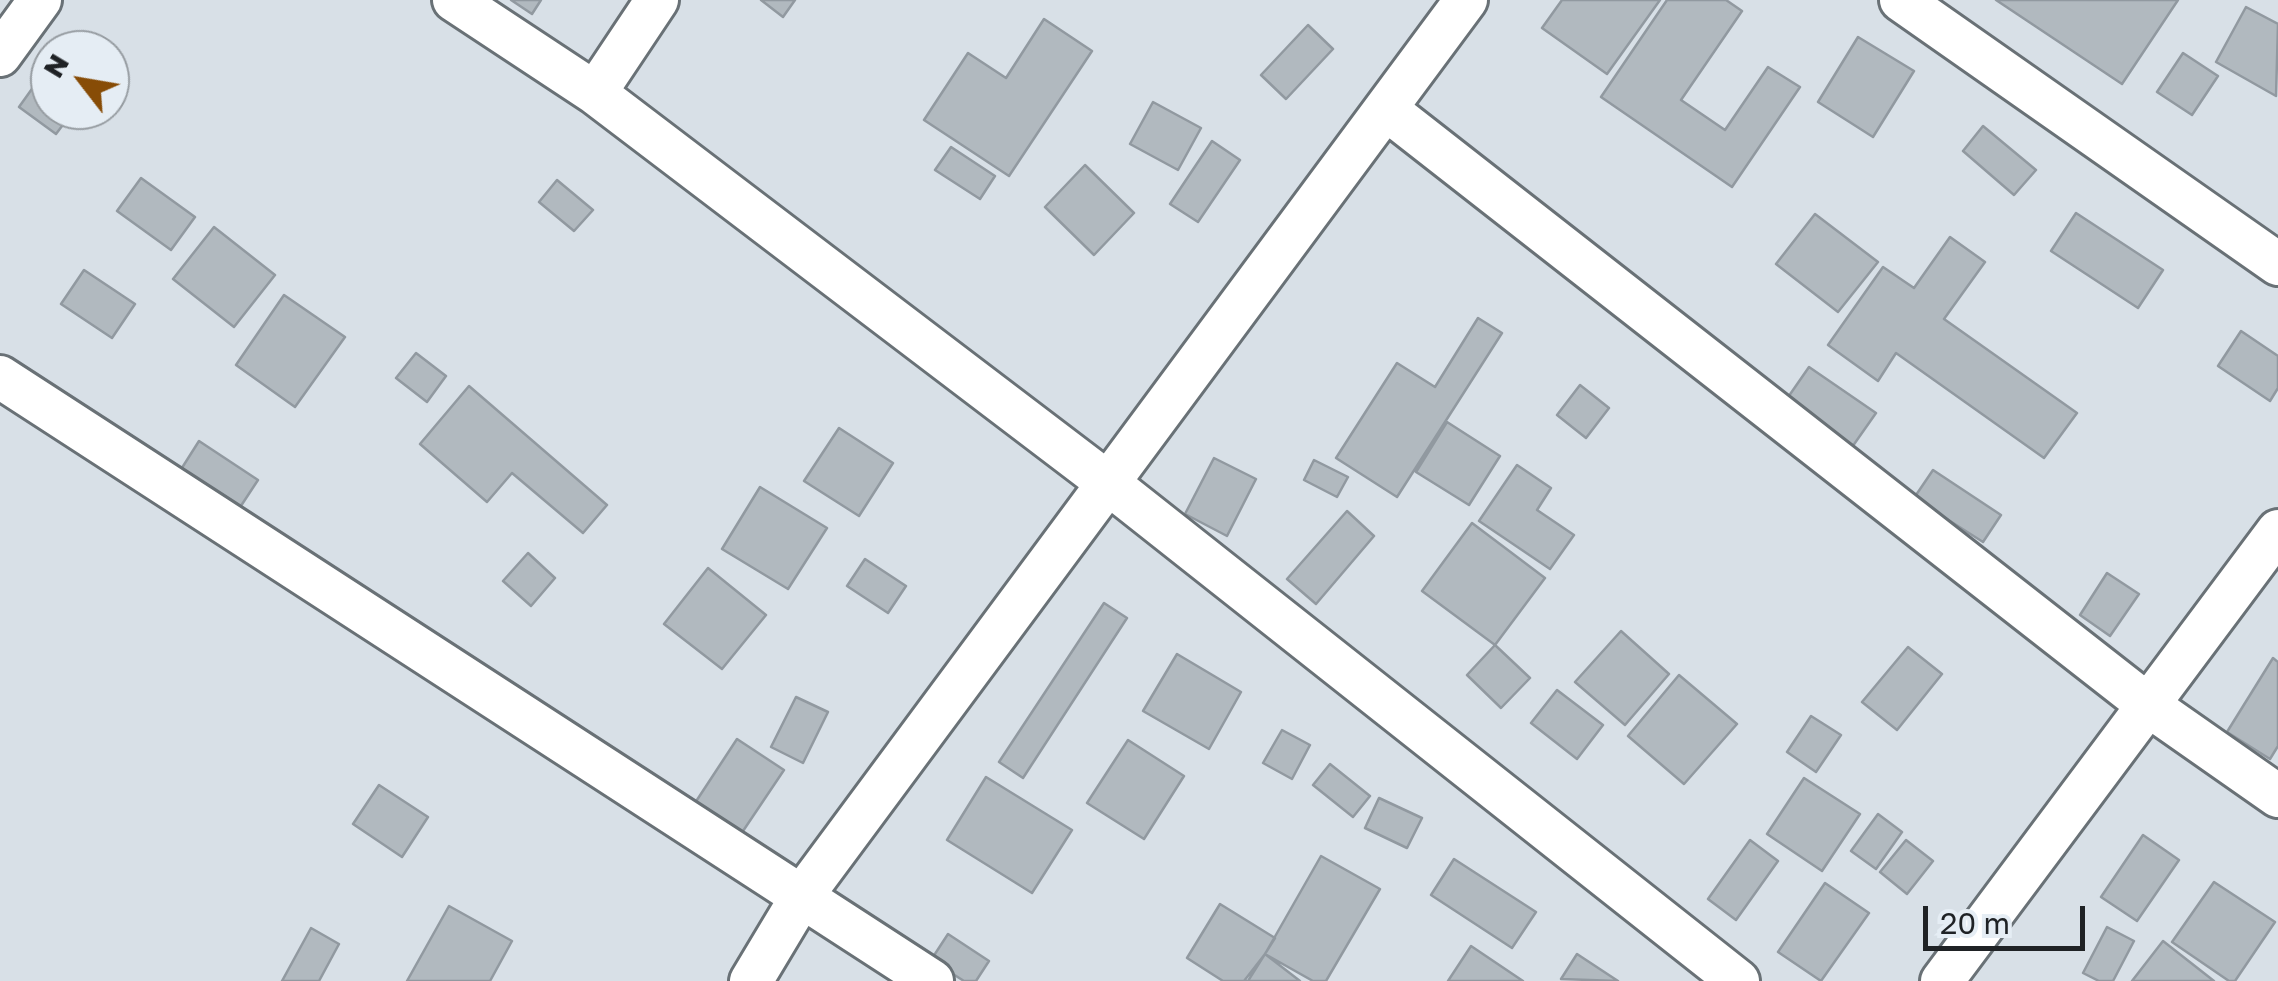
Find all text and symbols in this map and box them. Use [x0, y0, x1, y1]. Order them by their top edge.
north arrow [30, 30, 130, 130]
text: N [36, 48, 75, 83]
scale bar [1928, 886, 2090, 948]
text: 20 m [1940, 905, 2010, 941]

